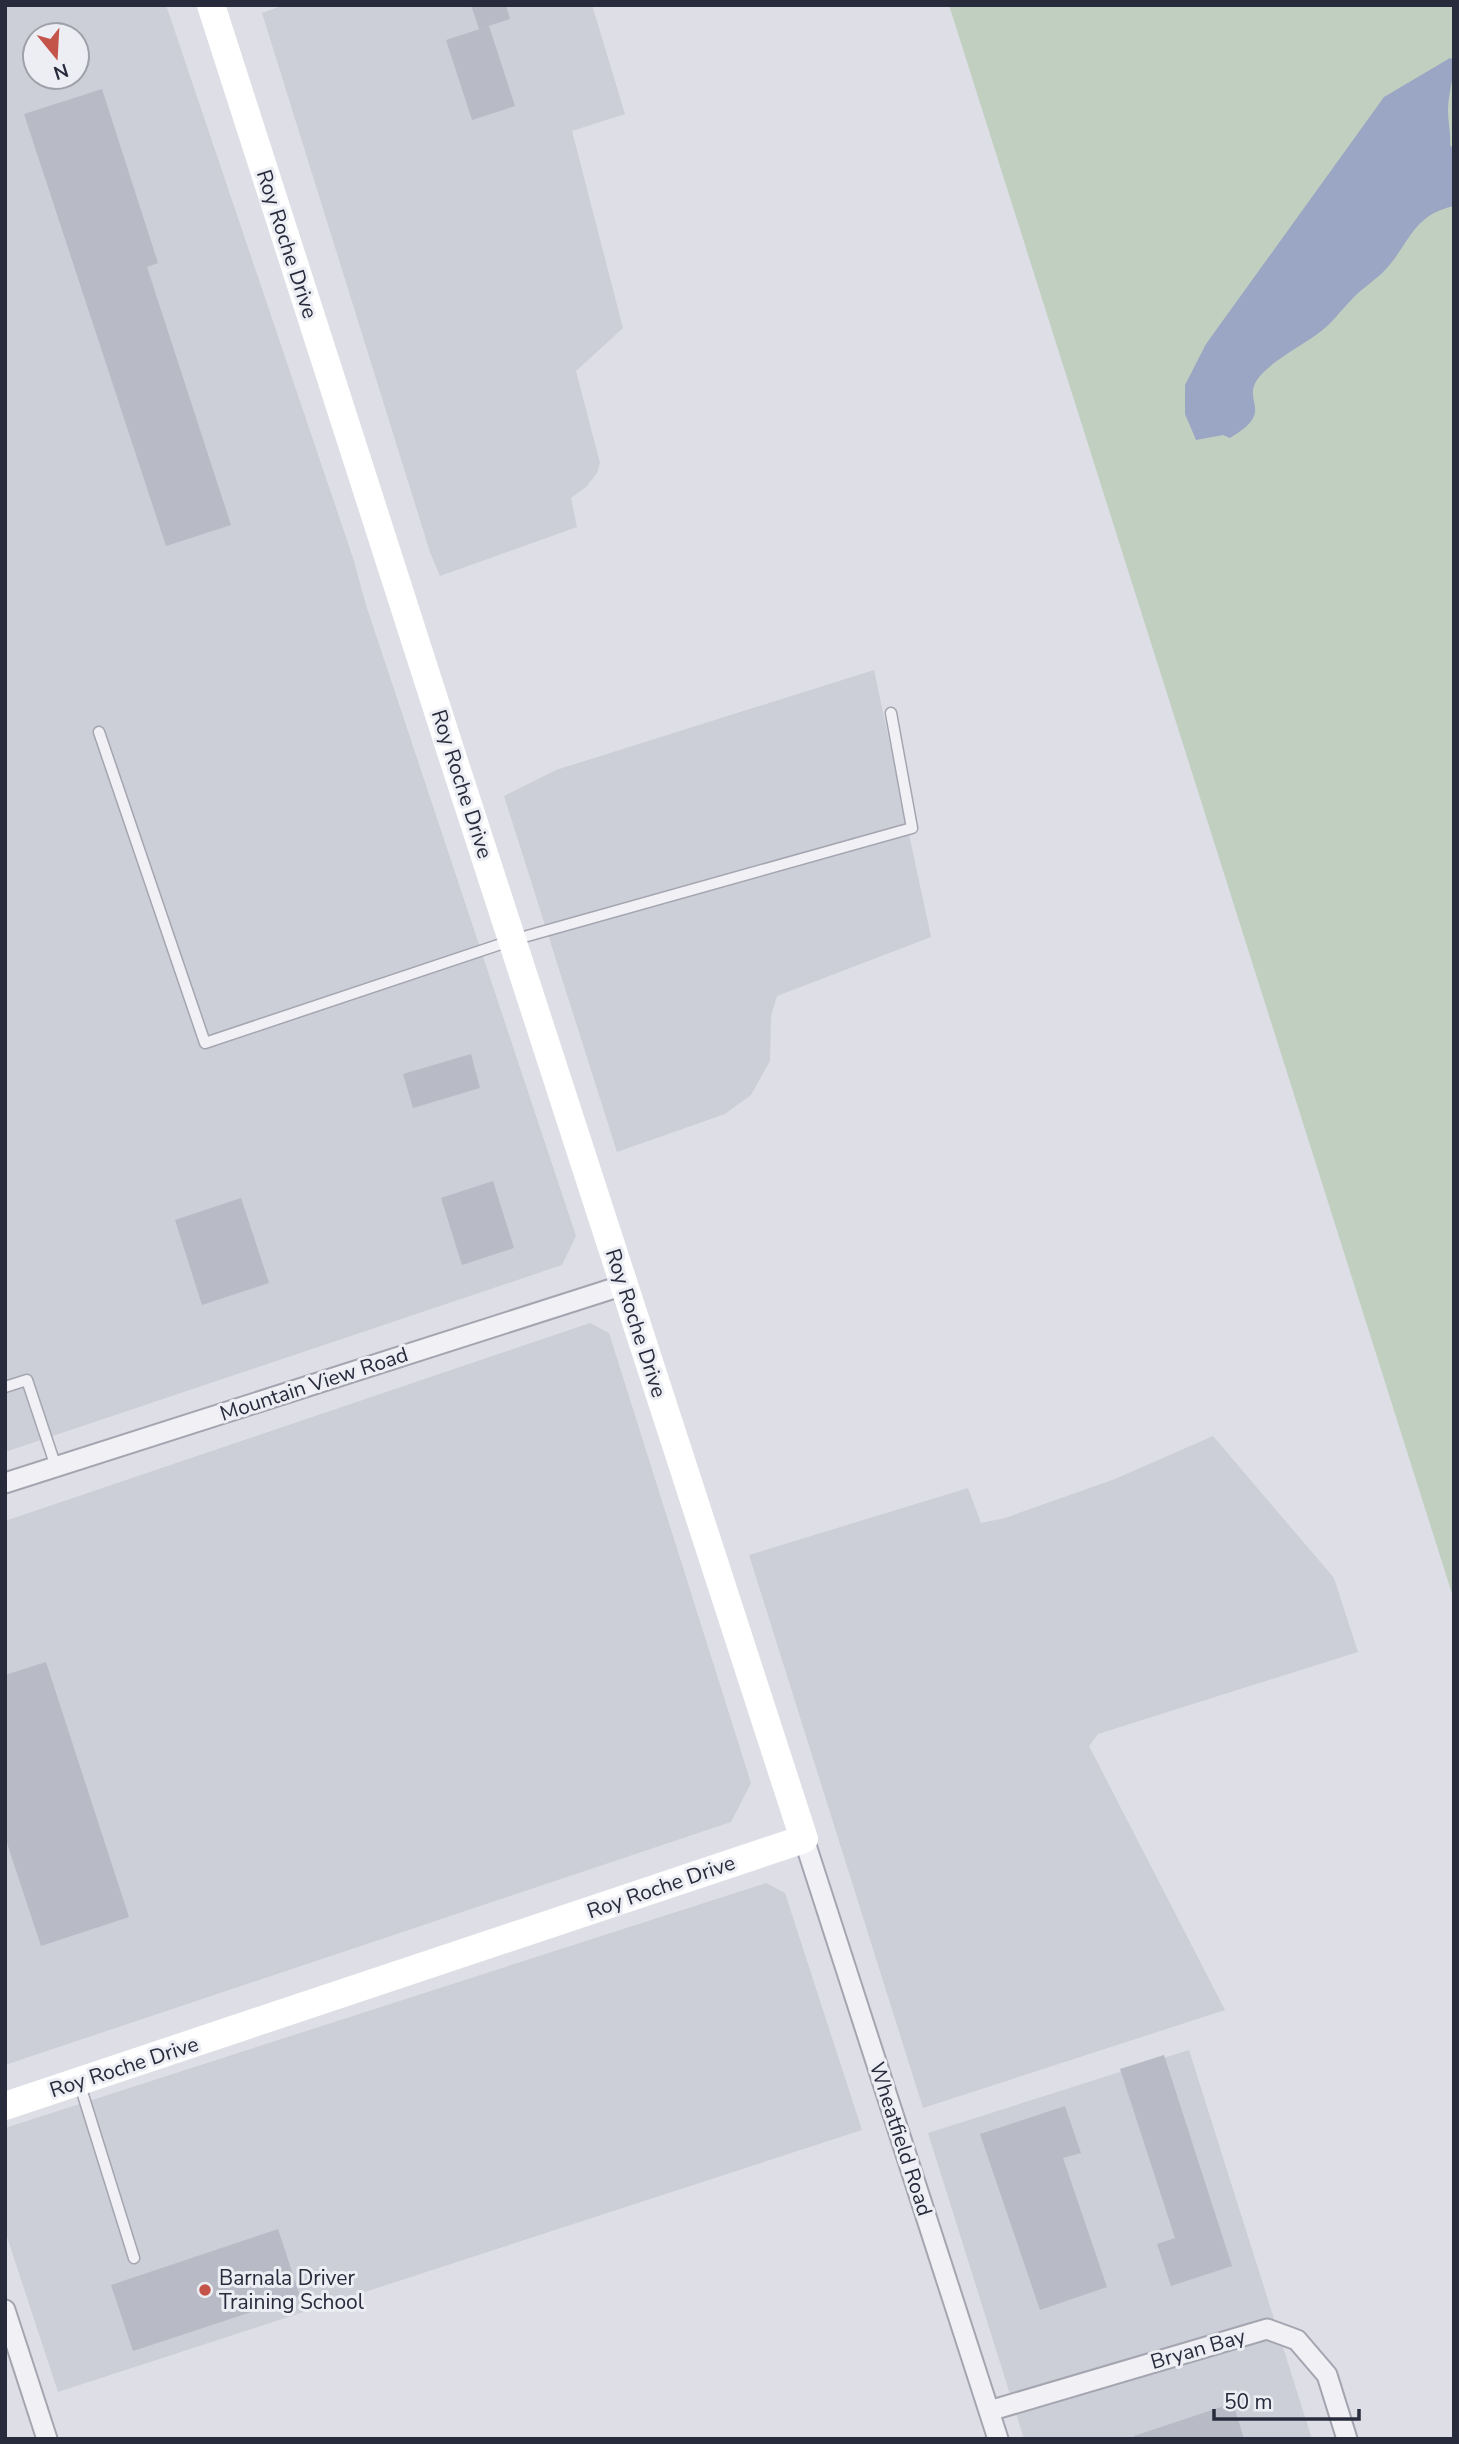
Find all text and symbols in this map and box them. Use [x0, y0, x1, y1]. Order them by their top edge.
north arrow [21, 21, 91, 91]
text: N [50, 57, 72, 86]
street label: Roy Roche Drive [250, 166, 324, 322]
street label: Roy Roche Drive [425, 706, 499, 862]
street label: Roy Roche Drive [599, 1245, 673, 1401]
street label: Mountain View Road [216, 1340, 412, 1428]
street label: Roy Roche Drive [583, 1849, 739, 1925]
street label: Roy Roche Drive [46, 2030, 202, 2104]
street label: Wheatfield Road [863, 2058, 939, 2220]
place label: Barnala Driver Training School [219, 2264, 365, 2316]
marker: Barnala Driver Training School [197, 2282, 213, 2298]
street label: Bryan Bay [1147, 2322, 1249, 2376]
scale bar [1214, 2378, 1359, 2422]
text: 50 m [1224, 2388, 1273, 2416]

